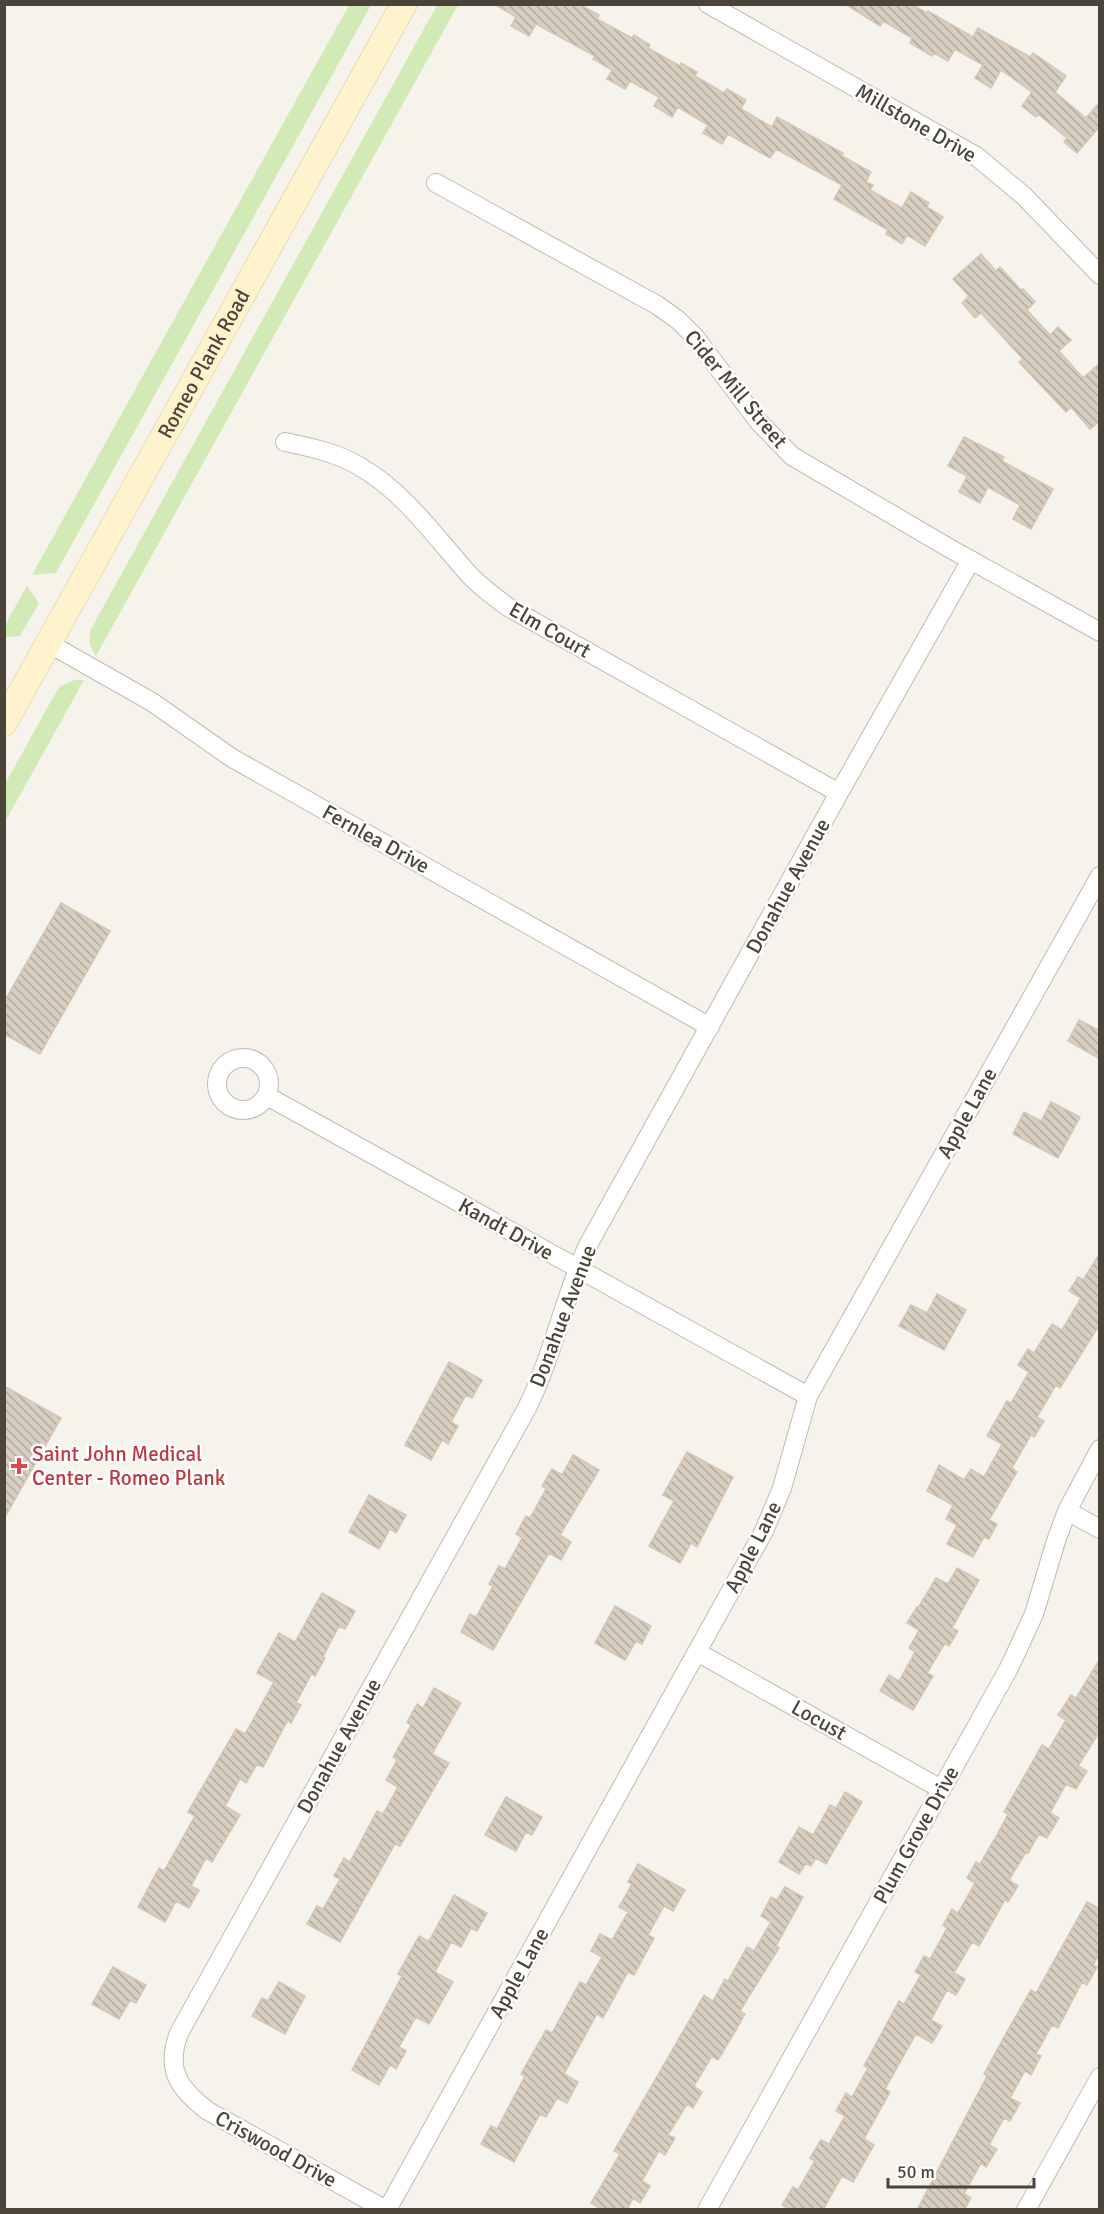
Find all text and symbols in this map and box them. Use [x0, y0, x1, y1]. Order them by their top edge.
street label: Millstone Drive [851, 78, 981, 168]
street label: Romeo Plank Road [152, 285, 256, 443]
street label: Cider Mill Street [679, 325, 793, 453]
street label: Elm Court [505, 596, 595, 664]
street label: Fernlea Drive [318, 799, 434, 879]
street label: Donahue Avenue [740, 814, 836, 958]
street label: Apple Lane [931, 1063, 1003, 1163]
street label: Kandt Drive [454, 1192, 558, 1266]
street label: Donahue Avenue [524, 1241, 602, 1391]
place label: Saint John Medical Center - Romeo Plank [32, 1441, 226, 1491]
marker: Saint John Medical Center - Romeo Plank [10, 1457, 28, 1475]
street label: Apple Lane [719, 1497, 787, 1597]
street label: Donahue Avenue [291, 1674, 387, 1818]
street label: Locust [787, 1694, 851, 1746]
street label: Plum Grove Drive [867, 1762, 965, 1908]
street label: Apple Lane [483, 1923, 555, 2023]
street label: Criswood Drive [211, 2105, 341, 2193]
scale bar [888, 2151, 1034, 2189]
text: 50 m [897, 2161, 935, 2183]

